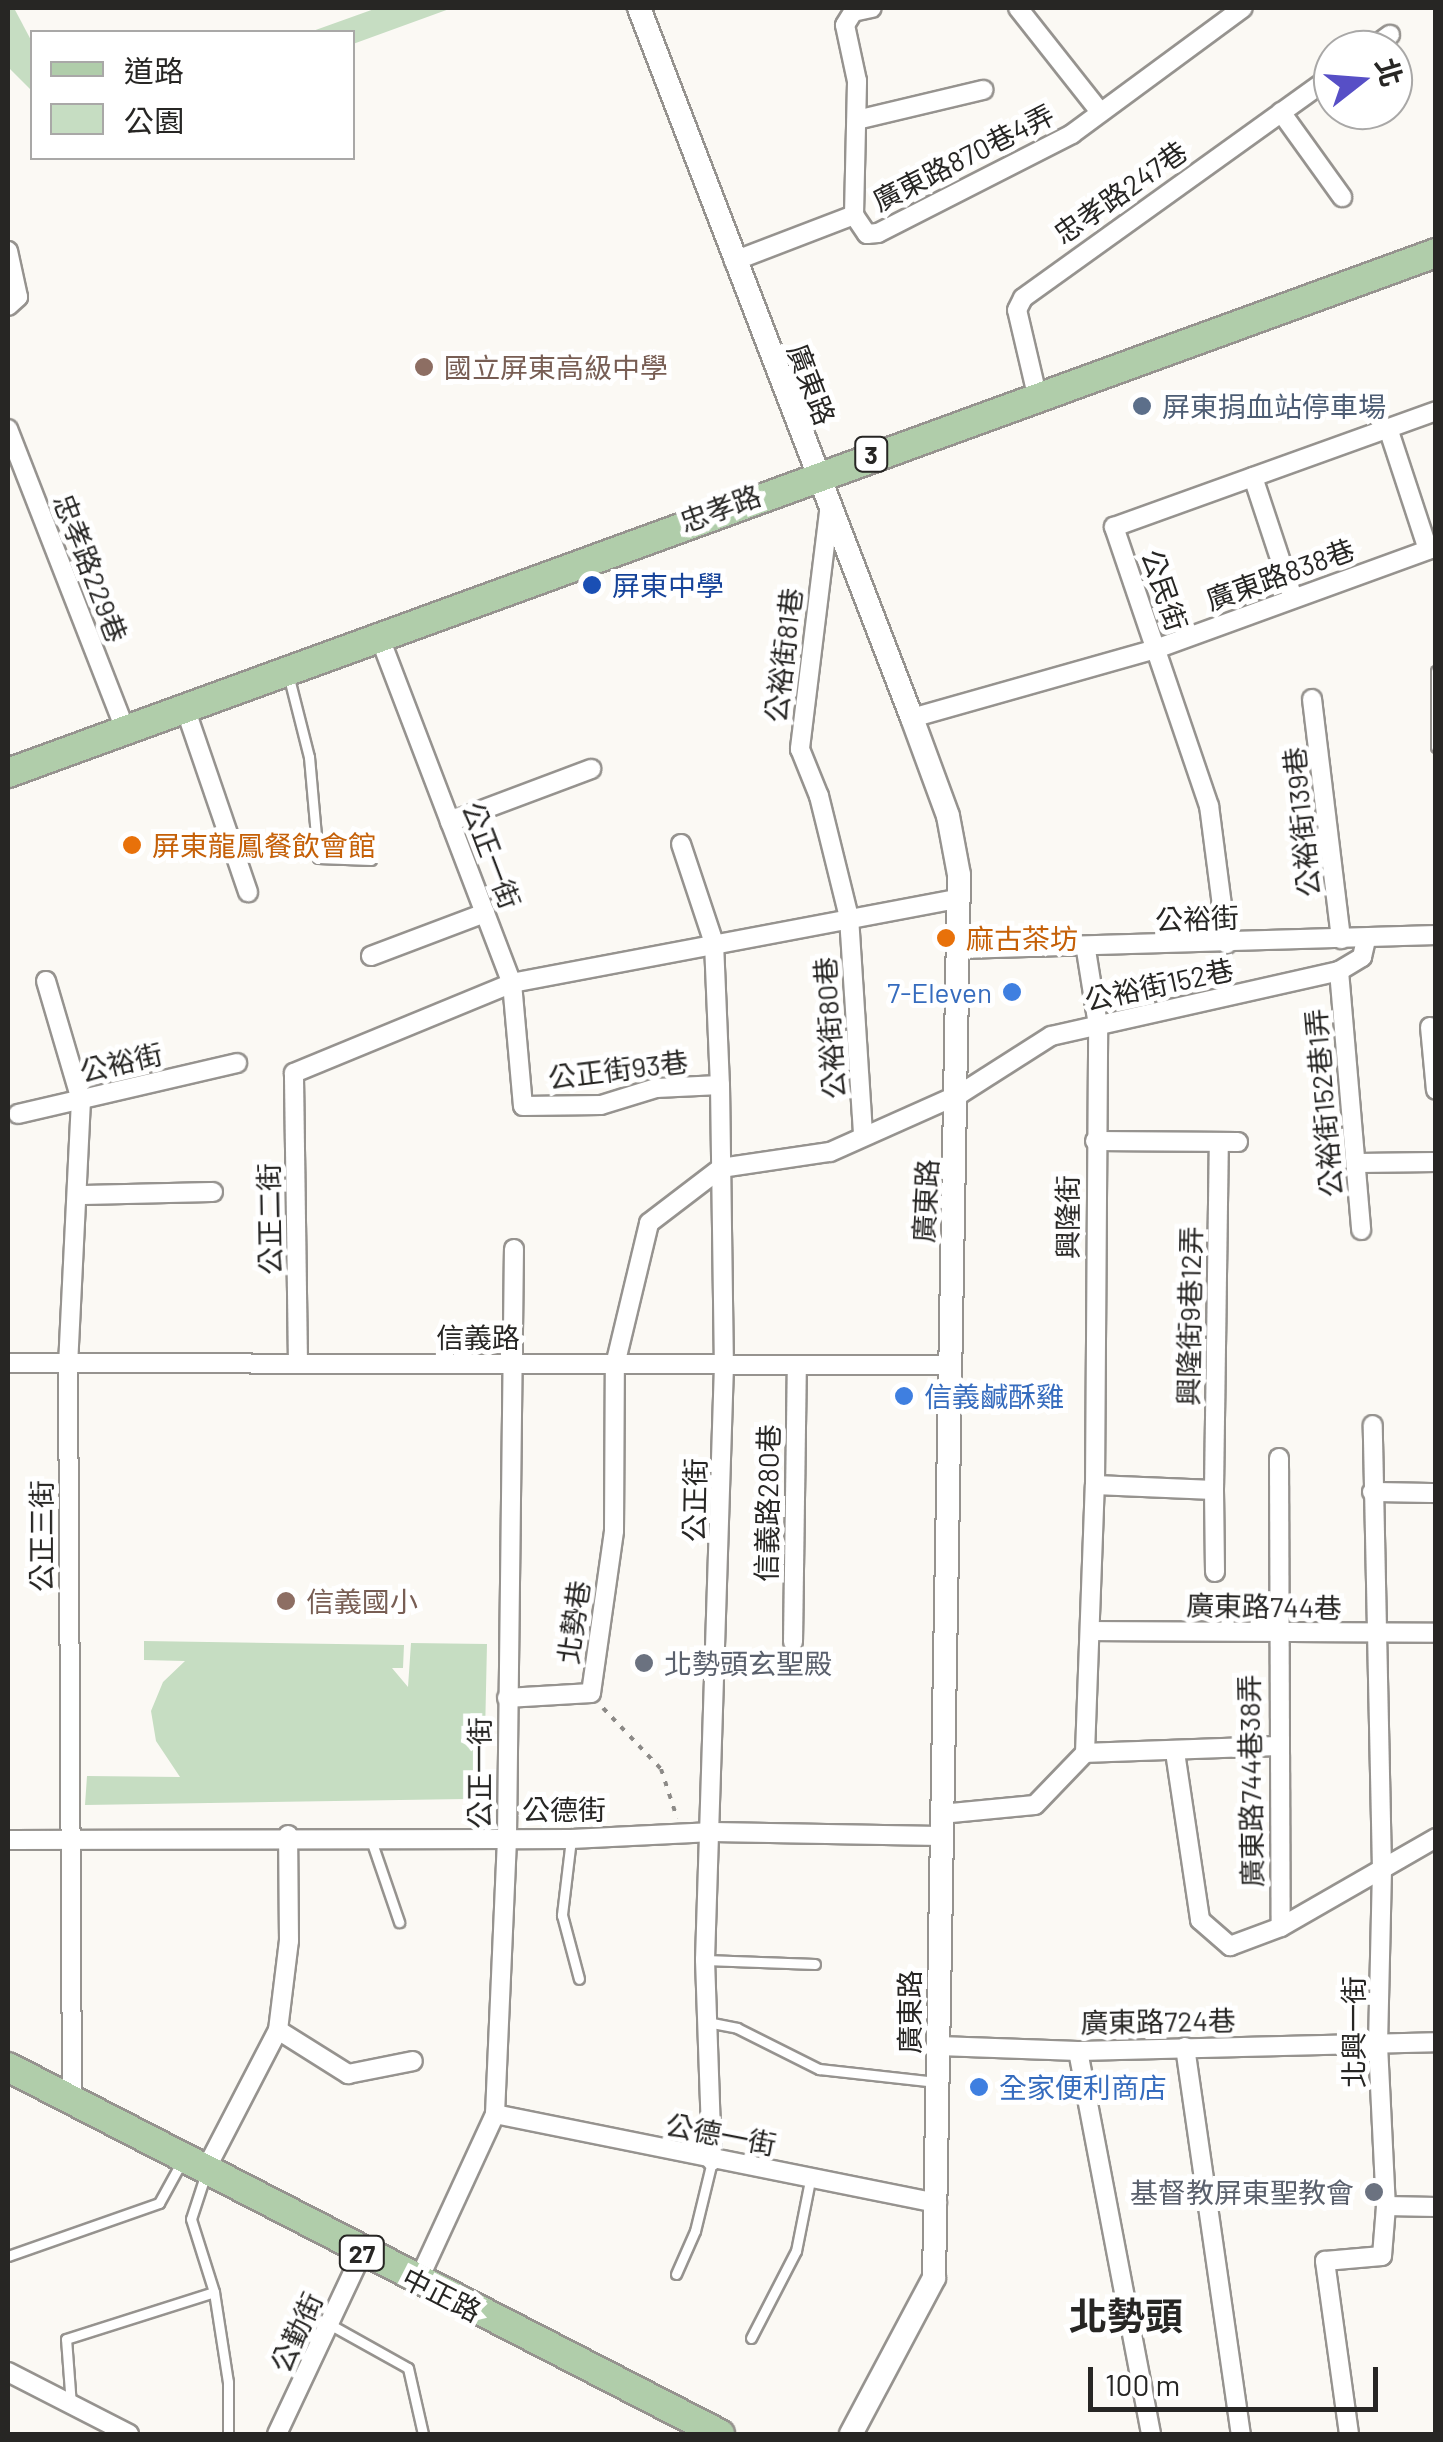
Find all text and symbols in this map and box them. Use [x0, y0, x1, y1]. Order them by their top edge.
legend [30, 30, 355, 160]
north arrow [1313, 30, 1413, 130]
text: 道路 [124, 52, 184, 88]
text: 北 [1369, 53, 1410, 90]
street label: 廣東路870巷4弄 [867, 97, 1059, 217]
text: 公園 [124, 102, 184, 138]
street label: 忠孝路247巷 [1047, 134, 1193, 250]
street label: 廣東路 [781, 339, 843, 429]
place label: 國立屏東高級中學 [444, 350, 668, 384]
marker: 國立屏東高級中學 [413, 356, 435, 378]
place label: 屏東捐血站停車場 [1162, 389, 1386, 423]
marker: 屏東捐血站停車場 [1131, 395, 1153, 417]
road number: 3 [854, 434, 888, 474]
street label: 忠孝路 [675, 478, 765, 538]
street label: 忠孝路229巷 [47, 489, 135, 647]
street label: 廣東路838巷 [1201, 532, 1359, 616]
street label: 公民街 [1135, 545, 1195, 635]
place label: 屏東中學 [612, 568, 724, 602]
marker: 屏東中學 [581, 574, 603, 596]
street label: 公裕街81巷 [758, 586, 808, 724]
street label: 公裕街139巷 [1276, 745, 1326, 899]
street label: 公正一街 [456, 797, 528, 913]
place label: 屏東龍鳳餐飲會館 [152, 828, 376, 862]
marker: 屏東龍鳳餐飲會館 [121, 834, 143, 856]
street label: 公裕街 [1154, 900, 1240, 936]
place label: 麻古茶坊 [966, 921, 1078, 955]
marker: 麻古茶坊 [935, 927, 957, 949]
street label: 公裕街152巷 [1082, 952, 1236, 1016]
street label: 公裕街80巷 [807, 956, 851, 1100]
place label: 7-Eleven [887, 975, 992, 1009]
marker: 7-Eleven [1001, 981, 1023, 1003]
street label: 公裕街152巷1弄 [1298, 1007, 1348, 1199]
street label: 公裕街 [76, 1036, 166, 1088]
street label: 公正街93巷 [546, 1044, 690, 1094]
street label: 廣東路 [906, 1158, 944, 1244]
street label: 公正二街 [251, 1163, 287, 1275]
street label: 興隆街 [1050, 1175, 1084, 1259]
street label: 興隆街9巷12弄 [1171, 1226, 1207, 1406]
street label: 信義路 [436, 1320, 520, 1354]
place label: 信義鹹酥雞 [924, 1379, 1064, 1413]
marker: 信義鹹酥雞 [893, 1385, 915, 1407]
street label: 信義路280巷 [749, 1424, 785, 1582]
street label: 公正街 [676, 1458, 712, 1542]
street label: 公正三街 [24, 1480, 58, 1592]
street label: 北勢巷 [551, 1578, 595, 1666]
place label: 信義國小 [306, 1584, 418, 1618]
street label: 廣東路744巷 [1186, 1588, 1342, 1624]
marker: 信義國小 [275, 1590, 297, 1612]
place label: 北勢頭玄聖殿 [664, 1646, 832, 1680]
marker: 北勢頭玄聖殿 [633, 1652, 655, 1674]
street label: 廣東路744巷38弄 [1231, 1674, 1269, 1888]
street label: 公正一街 [462, 1717, 496, 1829]
street label: 公德街 [522, 1792, 606, 1826]
street label: 廣東路 [892, 1970, 926, 2054]
street label: 北興一街 [1336, 1976, 1370, 2088]
street label: 廣東路724巷 [1080, 2003, 1236, 2039]
place label: 全家便利商店 [999, 2070, 1167, 2104]
marker: 全家便利商店 [968, 2076, 990, 2098]
street label: 公德一街 [663, 2107, 779, 2161]
place label: 基督教屏東聖教會 [1130, 2175, 1354, 2209]
marker: 基督教屏東聖教會 [1363, 2181, 1385, 2203]
road number: 27 [337, 2233, 387, 2273]
street label: 中正路 [397, 2260, 487, 2328]
street label: 公勤街 [263, 2287, 329, 2377]
district label: 北勢頭 [1069, 2293, 1183, 2339]
scale bar [1093, 2347, 1383, 2409]
text: 100 m [1105, 2366, 1180, 2402]

